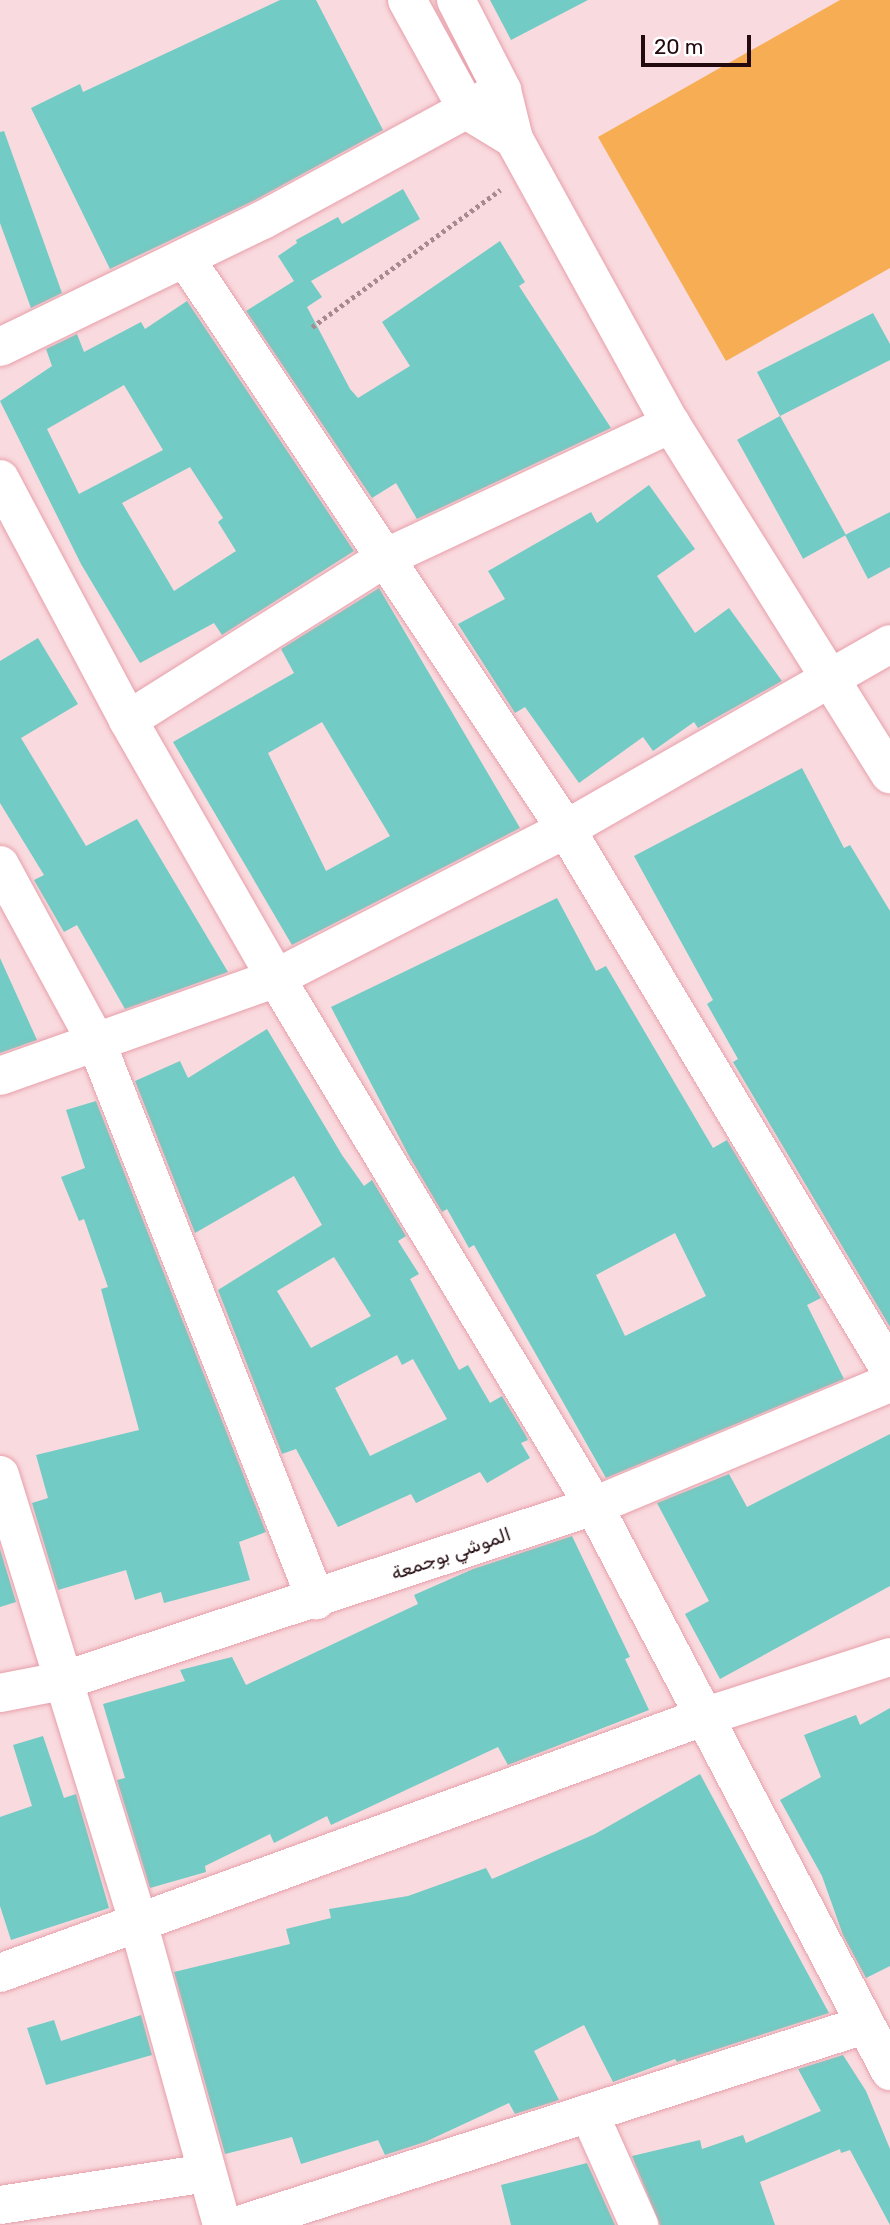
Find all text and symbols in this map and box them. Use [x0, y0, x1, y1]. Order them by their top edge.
scale bar [645, 21, 755, 65]
text: 20 m [654, 34, 703, 59]
street label: الموشي بوجمعة [388, 1523, 514, 1585]

